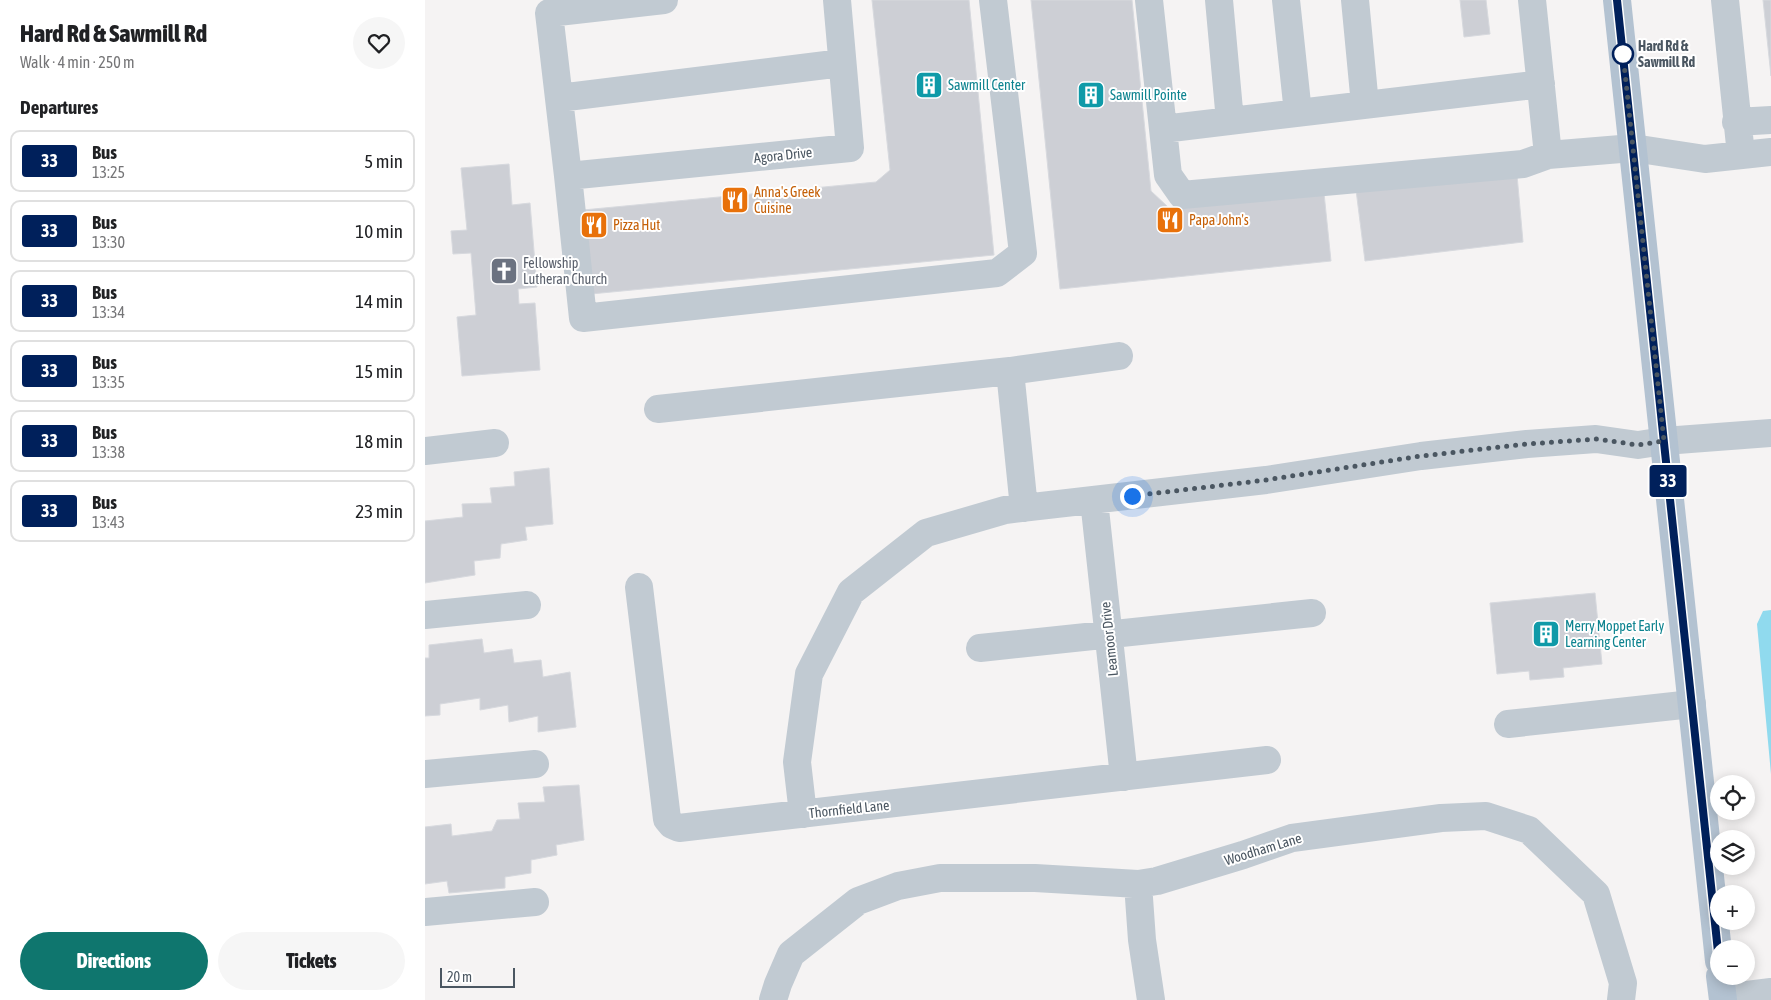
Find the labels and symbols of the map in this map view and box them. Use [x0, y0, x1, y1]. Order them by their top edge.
place label: Hard Rd & Sawmill Rd [1638, 38, 1695, 70]
marker: Hard Rd & Sawmill Rd [1612, 43, 1634, 65]
building icon: Sawmill Center [914, 70, 944, 100]
place label: Sawmill Center [948, 77, 1026, 93]
building icon: Sawmill Pointe [1076, 80, 1106, 110]
place label: Sawmill Pointe [1110, 87, 1187, 103]
street label: Agora Drive [753, 144, 813, 166]
place label: Anna's Greek Cuisine [754, 184, 820, 216]
restaurant icon: Anna's Greek Cuisine [720, 185, 750, 215]
restaurant icon: Papa John's [1155, 205, 1185, 235]
restaurant icon: Pizza Hut [579, 210, 609, 240]
place label: Papa John's [1189, 212, 1249, 228]
place label: Pizza Hut [613, 217, 660, 233]
place label: Fellowship Lutheran Church [523, 255, 607, 287]
church icon: Fellowship Lutheran Church [489, 256, 519, 286]
line badge: 33 [1645, 465, 1691, 497]
your location [1120, 484, 1145, 509]
street label: Leamoor Drive [1097, 601, 1121, 677]
place label: Merry Moppet Early Learning Center [1565, 618, 1664, 650]
building icon: Merry Moppet Early Learning Center [1531, 619, 1561, 649]
street label: Thornfield Lane [808, 797, 890, 821]
street label: Woodham Lane [1222, 830, 1304, 868]
scale bar [440, 965, 515, 988]

